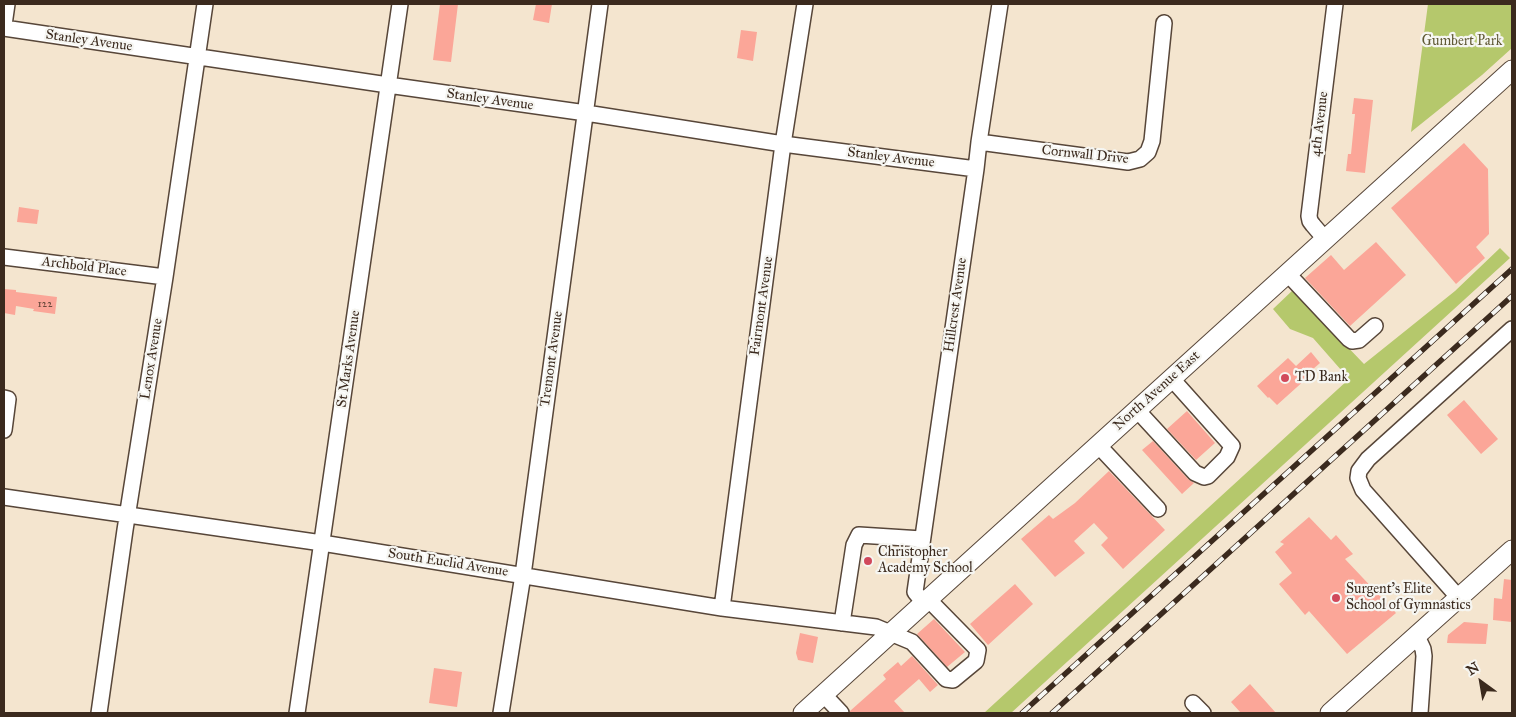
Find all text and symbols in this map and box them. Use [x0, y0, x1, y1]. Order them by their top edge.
street label: Stanley Avenue [44, 27, 134, 55]
park label: Gumbert Park [1422, 34, 1502, 50]
street label: Stanley Avenue [445, 86, 535, 114]
street label: 4th Avenue [1308, 90, 1332, 158]
street label: Cornwall Drive [1041, 142, 1129, 168]
street label: Stanley Avenue [847, 144, 935, 172]
street label: Archbold Place [41, 253, 127, 281]
street label: Fairmont Avenue [747, 255, 777, 357]
street label: Hillcrest Avenue [941, 257, 971, 353]
house number: 122 [37, 297, 53, 311]
street label: St Marks Avenue [334, 309, 364, 409]
street label: Tremont Avenue [537, 310, 567, 408]
street label: Lenox Avenue [137, 317, 167, 401]
street label: North Avenue East [1110, 348, 1204, 434]
place label: TD Bank [1295, 370, 1348, 386]
marker: TD Bank [1279, 372, 1291, 384]
street label: South Euclid Avenue [387, 545, 509, 581]
place label: Christopher Academy School [878, 545, 973, 578]
marker: Christopher Academy School [862, 555, 874, 567]
place label: Surgent's Elite School of Gymnastics [1346, 582, 1471, 614]
marker: Surgent's Elite School of Gymnastics [1330, 592, 1342, 604]
north arrow [1456, 657, 1506, 707]
text: N [1463, 659, 1482, 679]

